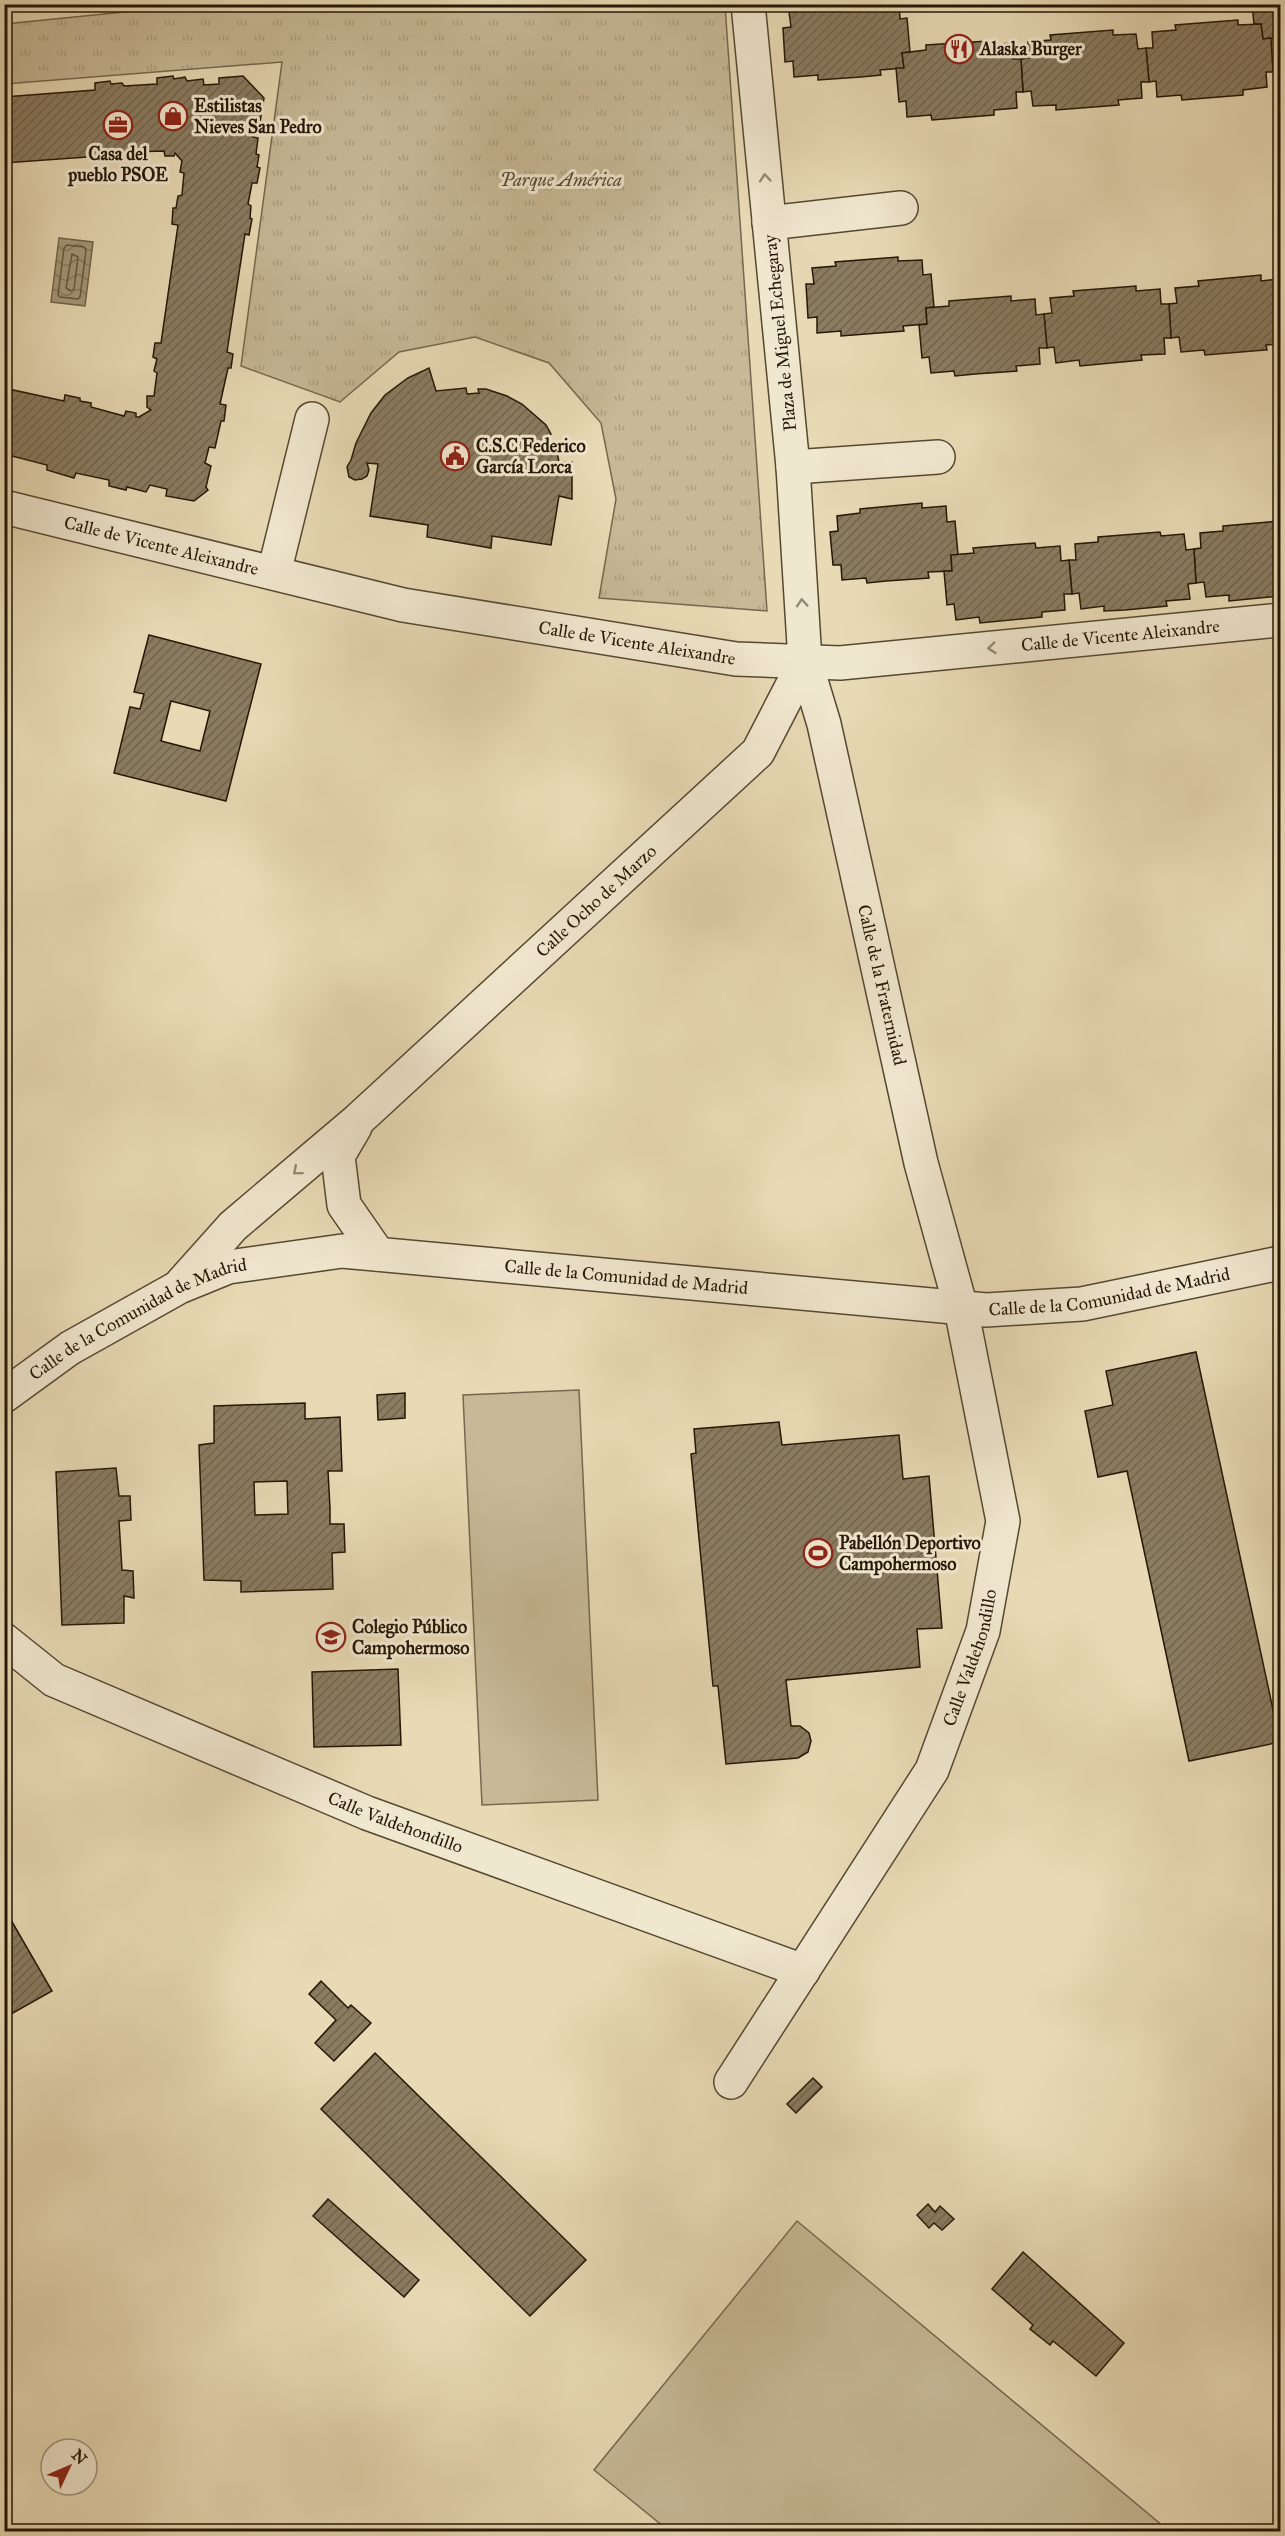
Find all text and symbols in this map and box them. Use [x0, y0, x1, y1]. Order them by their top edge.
restaurant icon: Alaska Burger [943, 33, 975, 65]
place label: Alaska Burger [979, 38, 1083, 61]
place label: Estilistas Nieves San Pedro [194, 95, 322, 138]
shop icon: Estilistas Nieves San Pedro [157, 100, 189, 132]
office icon: Casa del pueblo PSOE [102, 109, 134, 141]
place label: Casa del pueblo PSOE [67, 143, 168, 187]
park label: Parque América [500, 169, 622, 191]
one-way arrow [759, 174, 772, 183]
street label: Plaza de Miguel Echegaray [759, 233, 802, 432]
place label: C.S.C Federico García Lorca [476, 435, 586, 478]
public building icon: C.S.C Federico García Lorca [439, 440, 471, 472]
street label: Calle de Vicente Aleixandre [62, 511, 261, 580]
one-way arrow [795, 598, 808, 607]
street label: Calle de Vicente Aleixandre [1020, 615, 1221, 656]
street label: Calle de Vicente Aleixandre [537, 616, 737, 670]
one-way arrow [988, 641, 997, 654]
street label: Calle Ocho de Marzo [531, 840, 661, 962]
street label: Calle de la Fraternidad [853, 902, 911, 1068]
one-way arrow [293, 1163, 304, 1174]
street label: Calle de la Comunidad de Madrid [25, 1254, 248, 1385]
street label: Calle de la Comunidad de Madrid [504, 1255, 749, 1299]
street label: Calle de la Comunidad de Madrid [988, 1263, 1232, 1321]
place label: Pabellón Deportivo Campohermoso [839, 1532, 981, 1576]
sports icon: Pabellón Deportivo Campohermoso [802, 1537, 834, 1569]
street label: Calle Valdehondillo [938, 1587, 1001, 1729]
place label: Colegio Público Campohermoso [352, 1616, 469, 1660]
school or university icon: Colegio Público Campohermoso [315, 1621, 347, 1653]
street label: Calle Valdehondillo [324, 1787, 466, 1858]
north arrow [39, 2437, 99, 2497]
text: N [68, 2445, 91, 2469]

